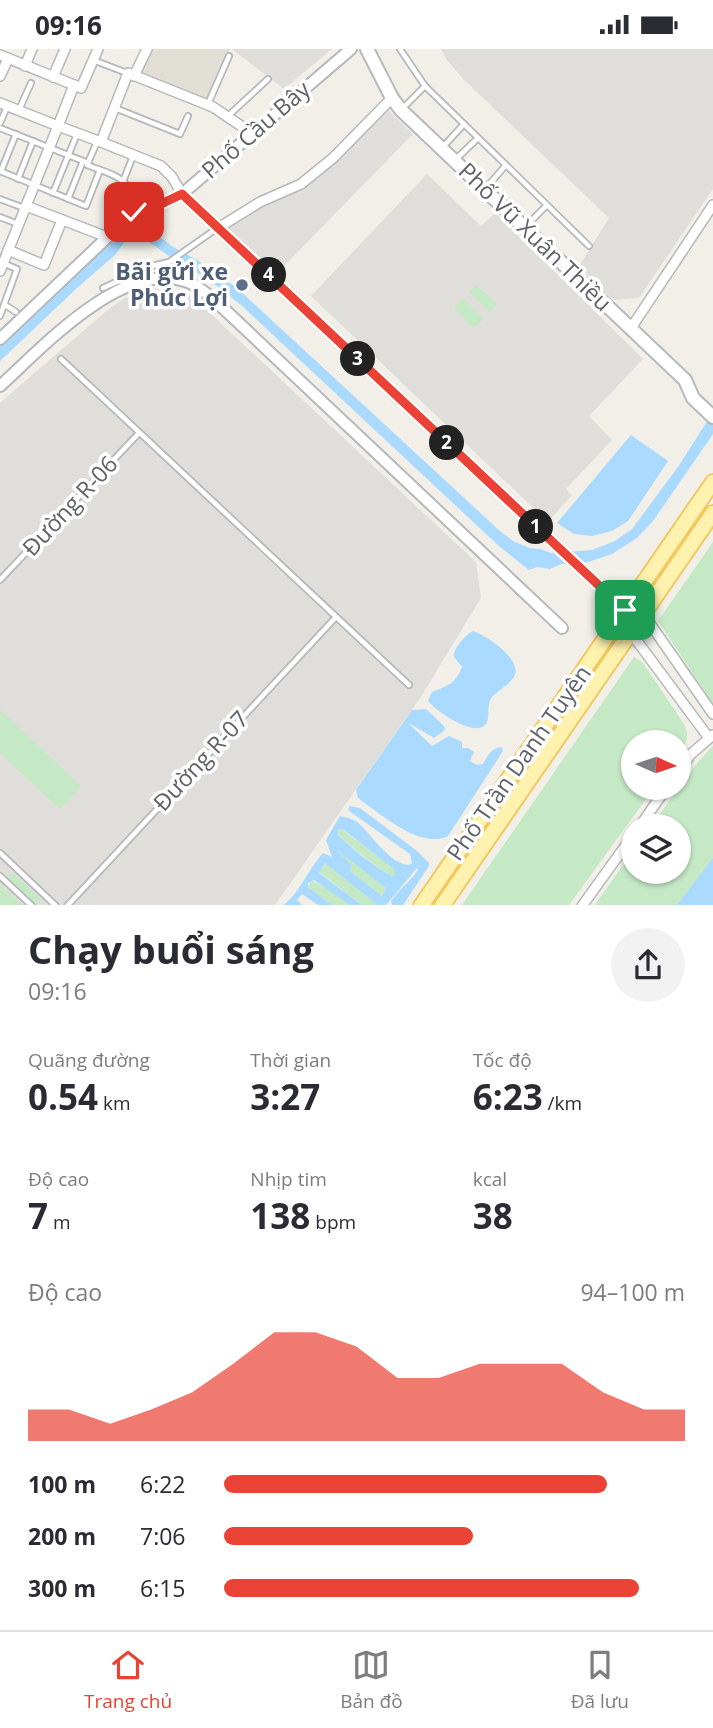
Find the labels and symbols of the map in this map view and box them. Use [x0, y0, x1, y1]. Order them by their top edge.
street label: Phố Cầu Bây [194, 73, 317, 185]
street label: Phố Vũ Xuân Thiều [452, 155, 619, 318]
pin [104, 182, 164, 242]
place label: Bãi gửi xe Phúc Lợi [115, 255, 228, 313]
pin: 4 [252, 257, 286, 293]
marker: Bãi gửi xe Phúc Lợi [234, 277, 250, 293]
pin: 3 [340, 341, 376, 377]
pin: 2 [430, 425, 464, 461]
street label: Đường R-06 [14, 448, 124, 562]
pin: 1 [518, 510, 554, 545]
pin [595, 580, 655, 640]
street label: Phố Trần Danh Tuyên [439, 658, 598, 866]
street label: Đường R-07 [145, 703, 255, 817]
north arrow [621, 730, 691, 800]

